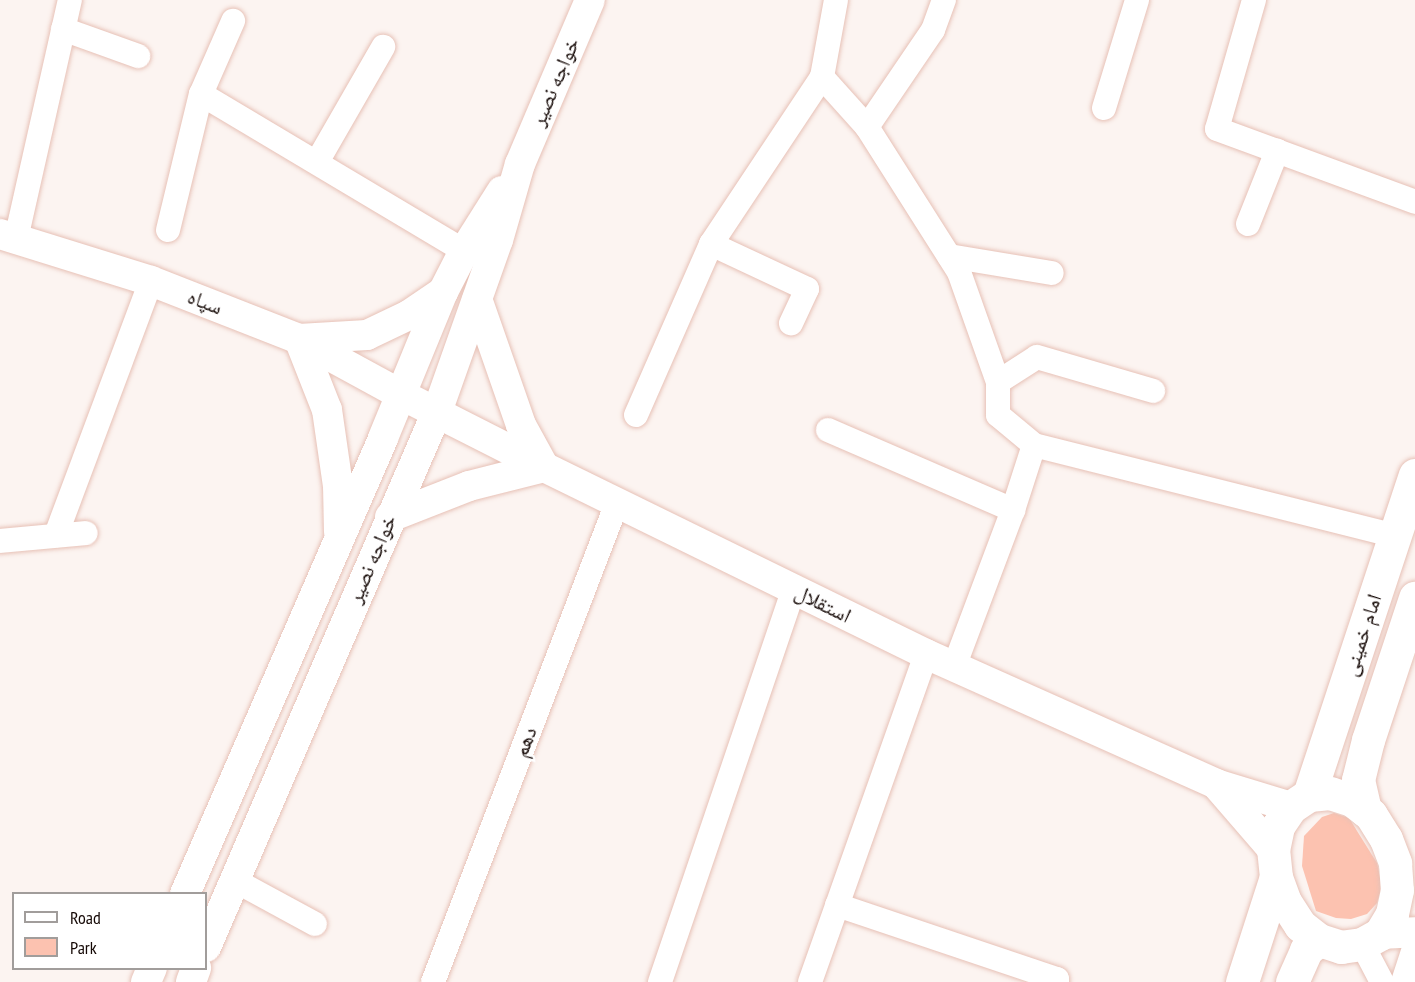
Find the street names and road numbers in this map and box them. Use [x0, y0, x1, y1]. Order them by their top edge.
street label: خواجه نصیر [525, 34, 585, 130]
street label: سپاه [184, 284, 226, 320]
street label: خواجه نصیر [342, 511, 402, 607]
street label: استقلال [791, 580, 855, 628]
street label: امام خمینی [1337, 591, 1387, 679]
street label: دهم [508, 723, 542, 761]

